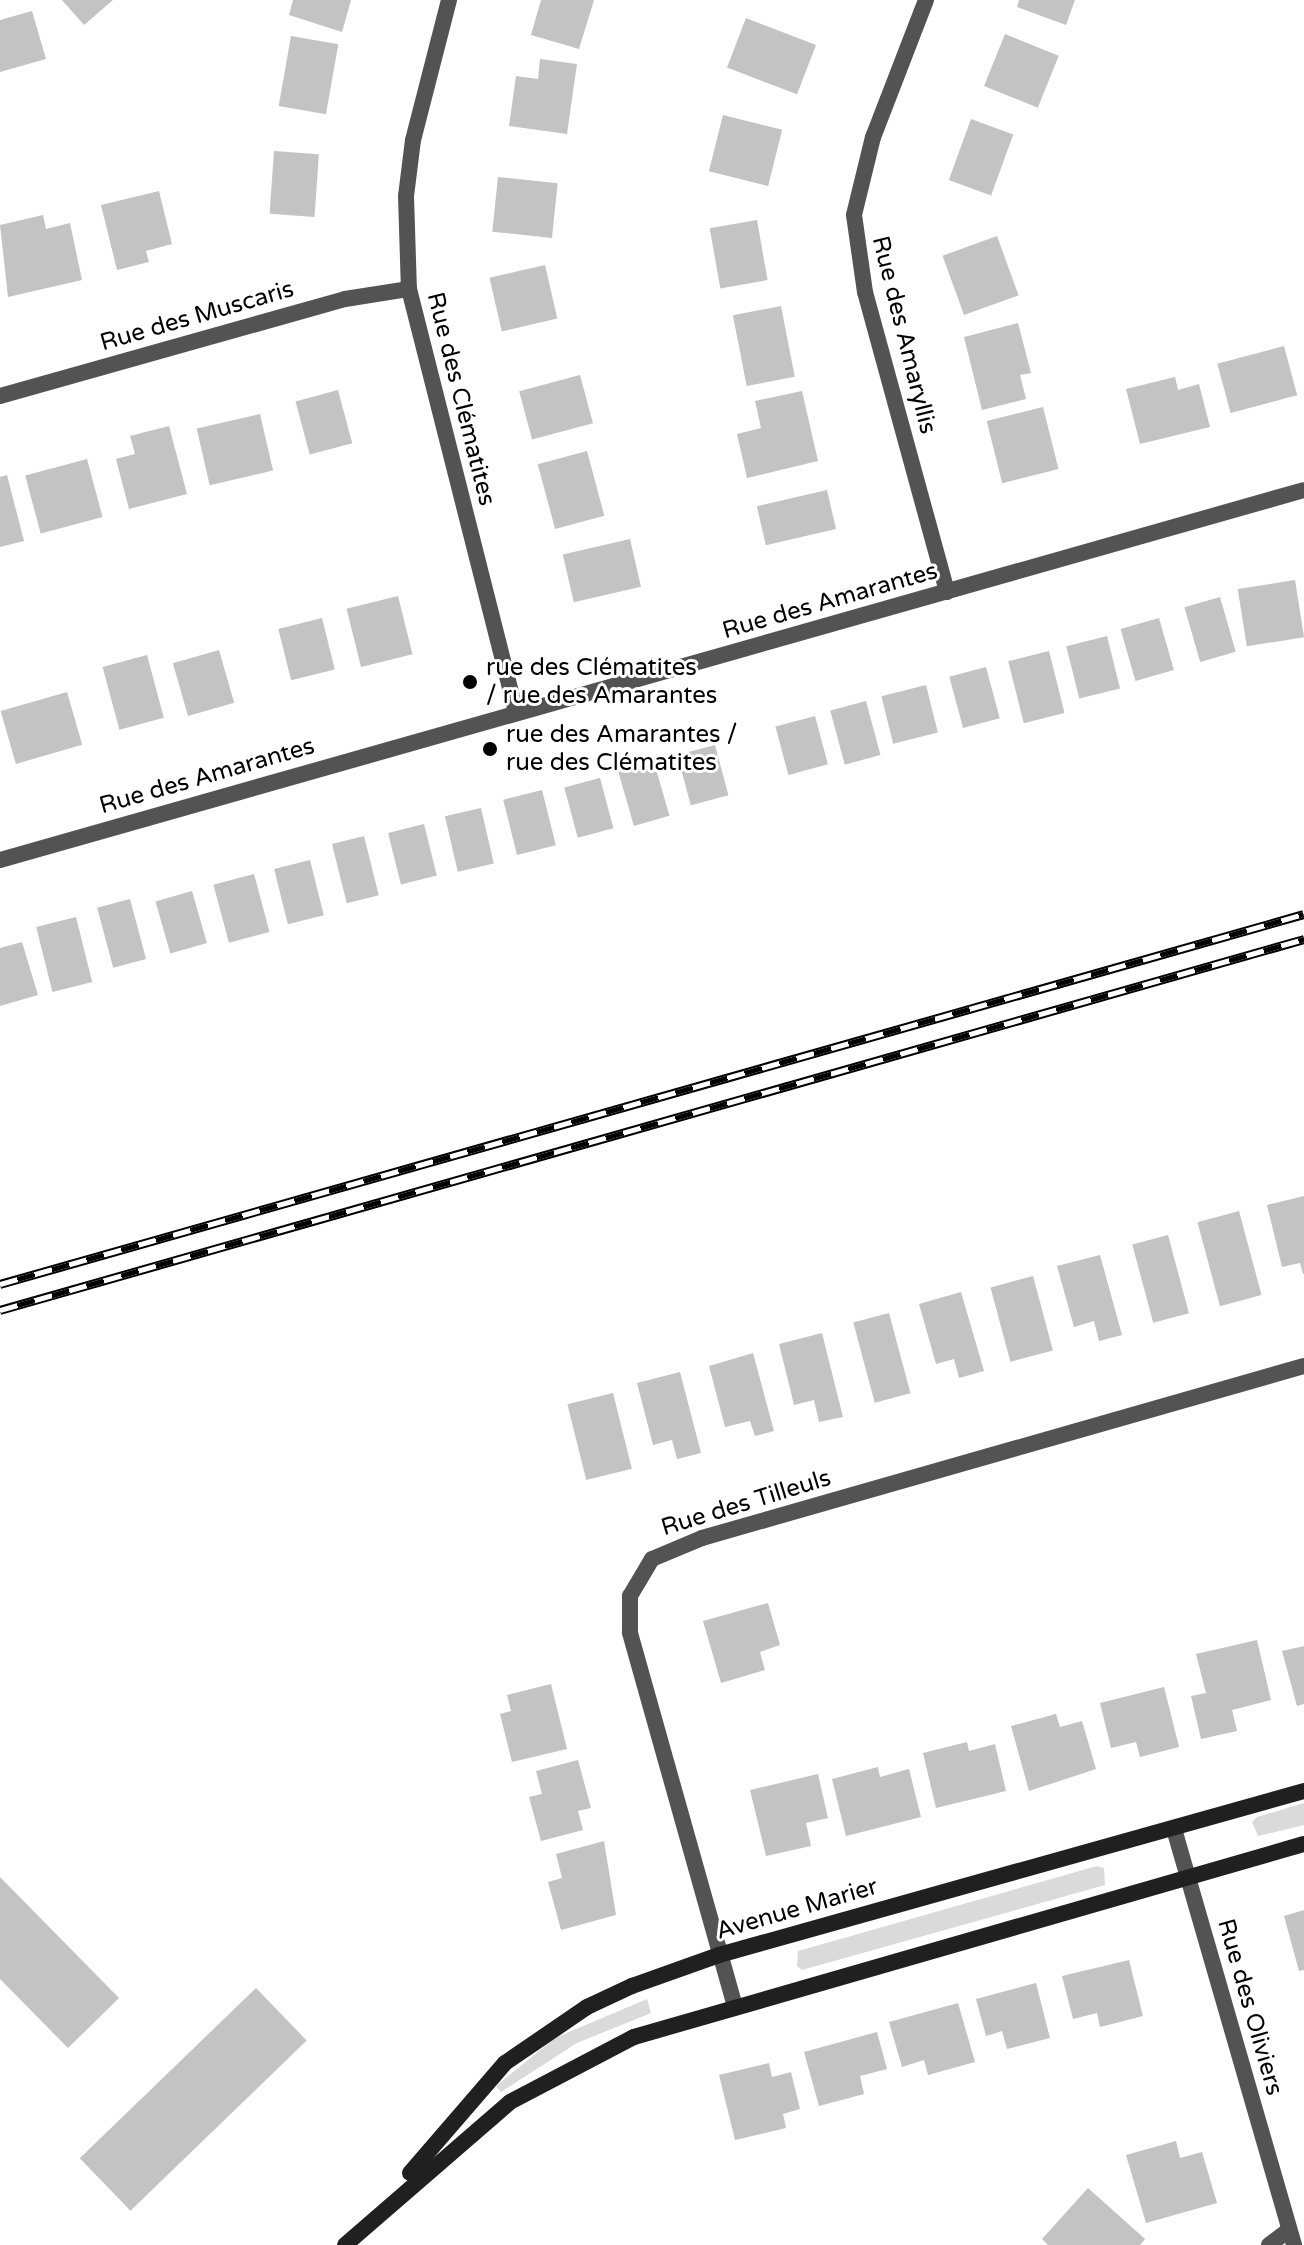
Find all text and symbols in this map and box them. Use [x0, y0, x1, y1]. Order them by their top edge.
street label: Rue des Amaryllis [865, 233, 943, 437]
street label: Rue des Muscaris [97, 275, 297, 357]
street label: Rue des Clématites [421, 289, 501, 509]
street label: Rue des Amarantes [719, 557, 941, 645]
place label: rue des Clématites / rue des Amarantes [486, 654, 717, 710]
marker: rue des Clématites / rue des Amarantes [461, 673, 479, 691]
place label: rue des Amarantes / rue des Clématites [506, 721, 737, 777]
street label: Rue des Amarantes [96, 732, 318, 820]
marker: rue des Amarantes / rue des Clématites [481, 740, 499, 758]
street label: Rue des Tilleuls [658, 1463, 834, 1543]
street label: Avenue Marier [713, 1872, 881, 1946]
street label: Rue des Oliviers [1211, 1915, 1289, 2099]

